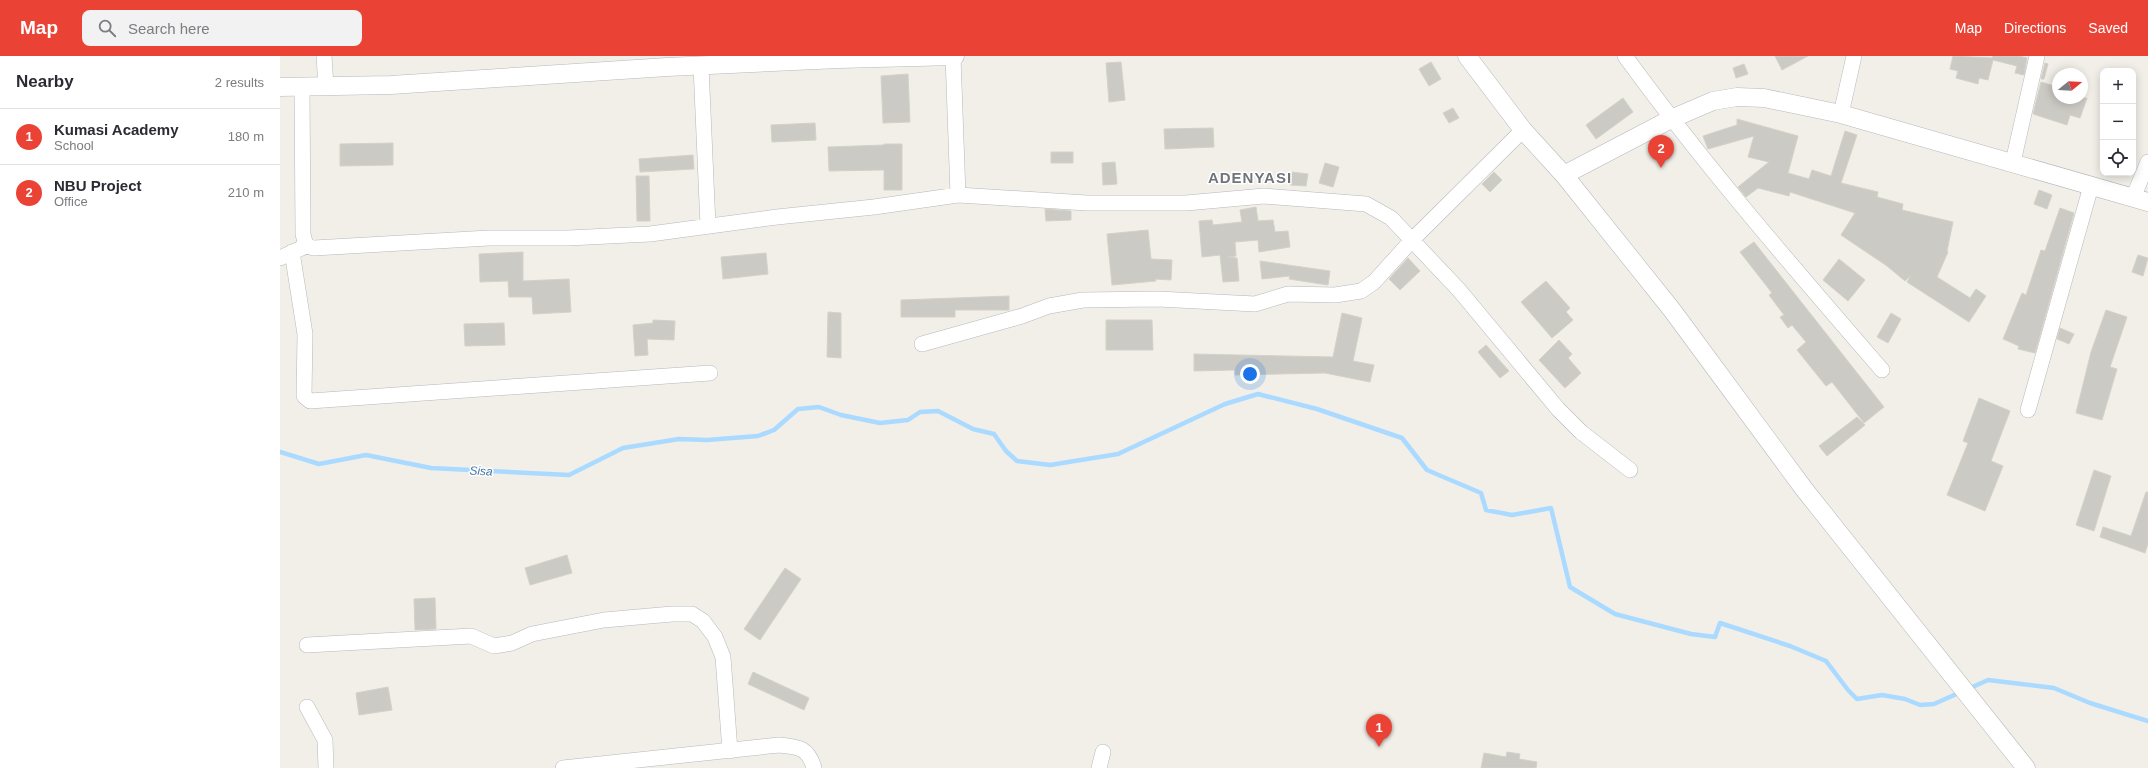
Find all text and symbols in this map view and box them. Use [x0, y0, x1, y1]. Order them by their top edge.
search box [82, 10, 362, 46]
text: Map [20, 17, 58, 38]
icon: search [96, 17, 118, 39]
text: Search here [128, 20, 210, 37]
text: Map [1955, 20, 1982, 36]
text: Directions [2004, 20, 2066, 36]
text: Saved [2088, 20, 2128, 36]
north arrow [2052, 68, 2088, 104]
map controls [2100, 68, 2136, 176]
button: + [2100, 68, 2136, 104]
text: Nearby [16, 72, 74, 91]
text: 2 results [215, 75, 264, 90]
button: − [2100, 104, 2136, 140]
text: Kumasi Academy [54, 121, 179, 138]
text: 1 [25, 129, 33, 144]
text: 180 m [228, 129, 264, 144]
pin: 2 [1648, 135, 1674, 168]
text: School [54, 138, 94, 153]
button: locate [2100, 140, 2136, 176]
district label: ADENYASI [1208, 169, 1292, 186]
text: NBU Project [54, 177, 142, 194]
text: 2 [25, 185, 33, 200]
text: 210 m [228, 185, 264, 200]
text: Office [54, 194, 88, 209]
your location [1240, 364, 1260, 384]
water label: Sisa [469, 463, 493, 479]
pin: 1 [1366, 714, 1392, 747]

